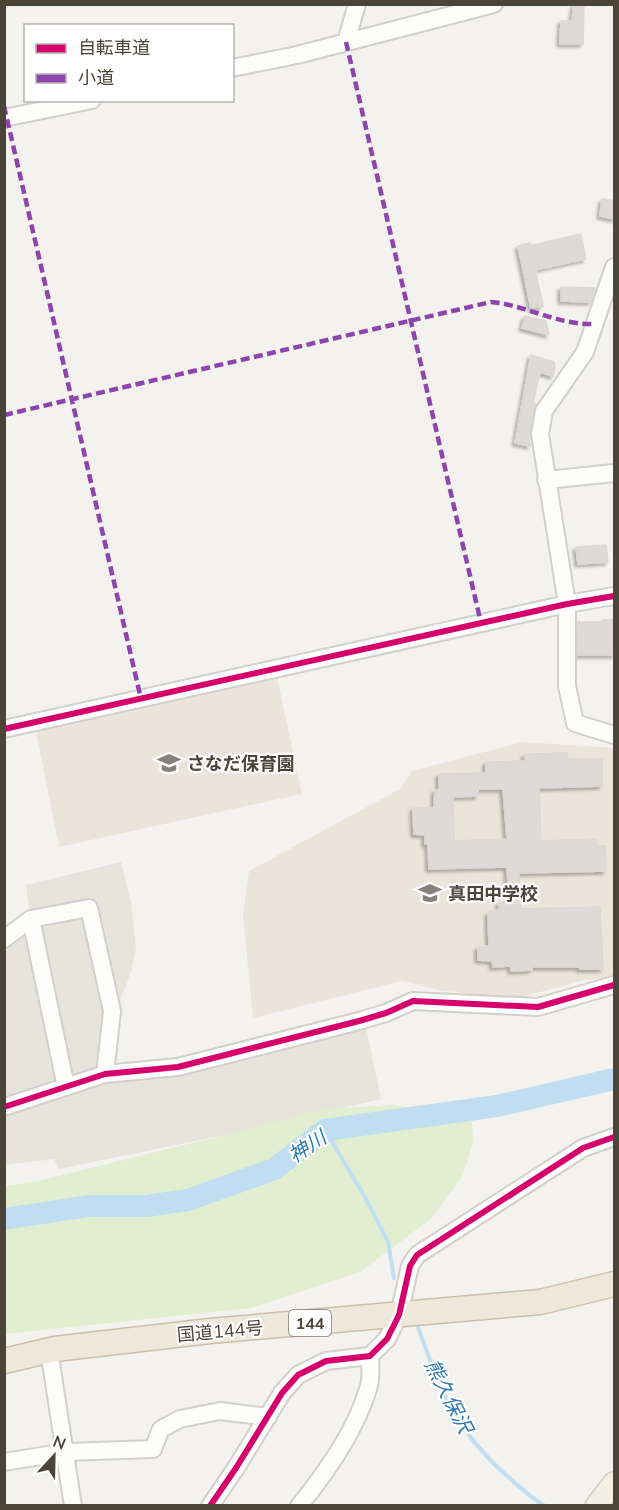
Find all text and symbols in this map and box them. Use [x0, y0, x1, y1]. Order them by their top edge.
legend [24, 24, 234, 102]
text: 自転車道 [78, 36, 150, 59]
text: 小道 [78, 66, 114, 89]
school or university icon: さなだ保育園 [156, 750, 182, 776]
place label: さなだ保育園 [187, 752, 295, 775]
school or university icon: 真田中学校 [417, 880, 443, 906]
place label: 真田中学校 [448, 882, 538, 905]
water label: 神川 [283, 1123, 332, 1168]
road number: 144 [289, 1310, 331, 1336]
street label: 国道144号 [176, 1316, 264, 1346]
water label: 熊久保沢 [420, 1355, 480, 1440]
north arrow [24, 1426, 84, 1486]
text: N [50, 1431, 69, 1454]

